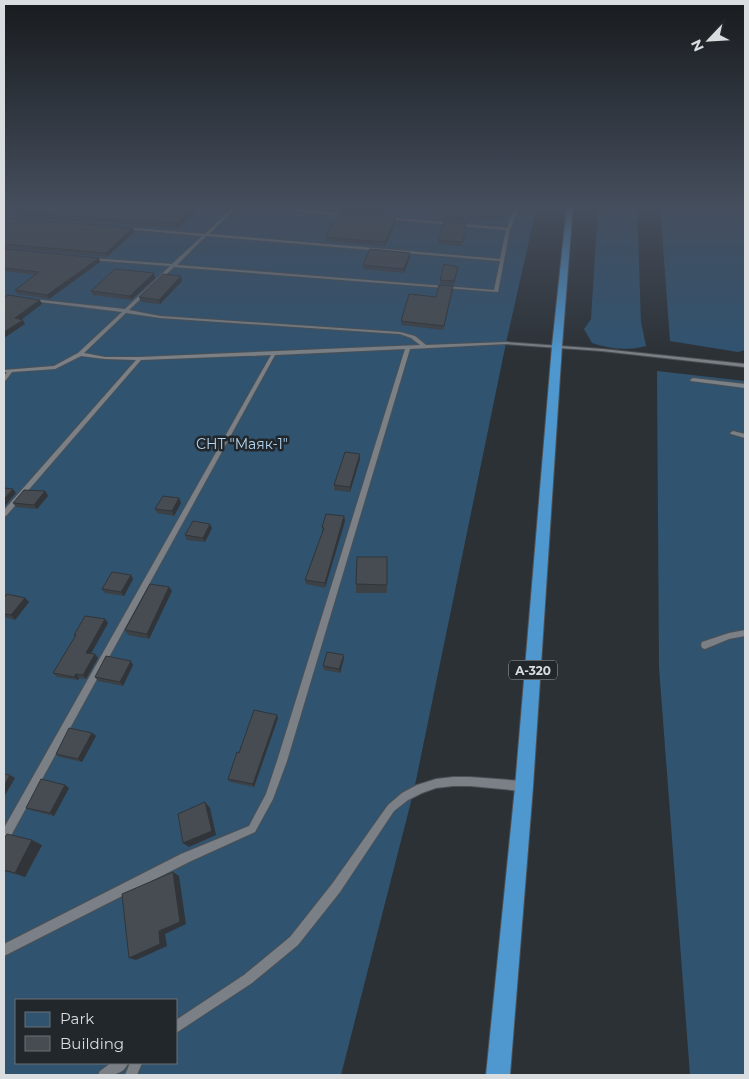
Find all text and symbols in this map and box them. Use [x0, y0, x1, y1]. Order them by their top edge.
north arrow [684, 15, 734, 65]
text: N [687, 37, 708, 54]
park label: СНТ "Маяк-1" [196, 435, 288, 453]
road number: А-320 [509, 660, 557, 680]
legend [15, 999, 178, 1064]
text: Park [60, 1009, 94, 1028]
text: Building [60, 1034, 124, 1053]

